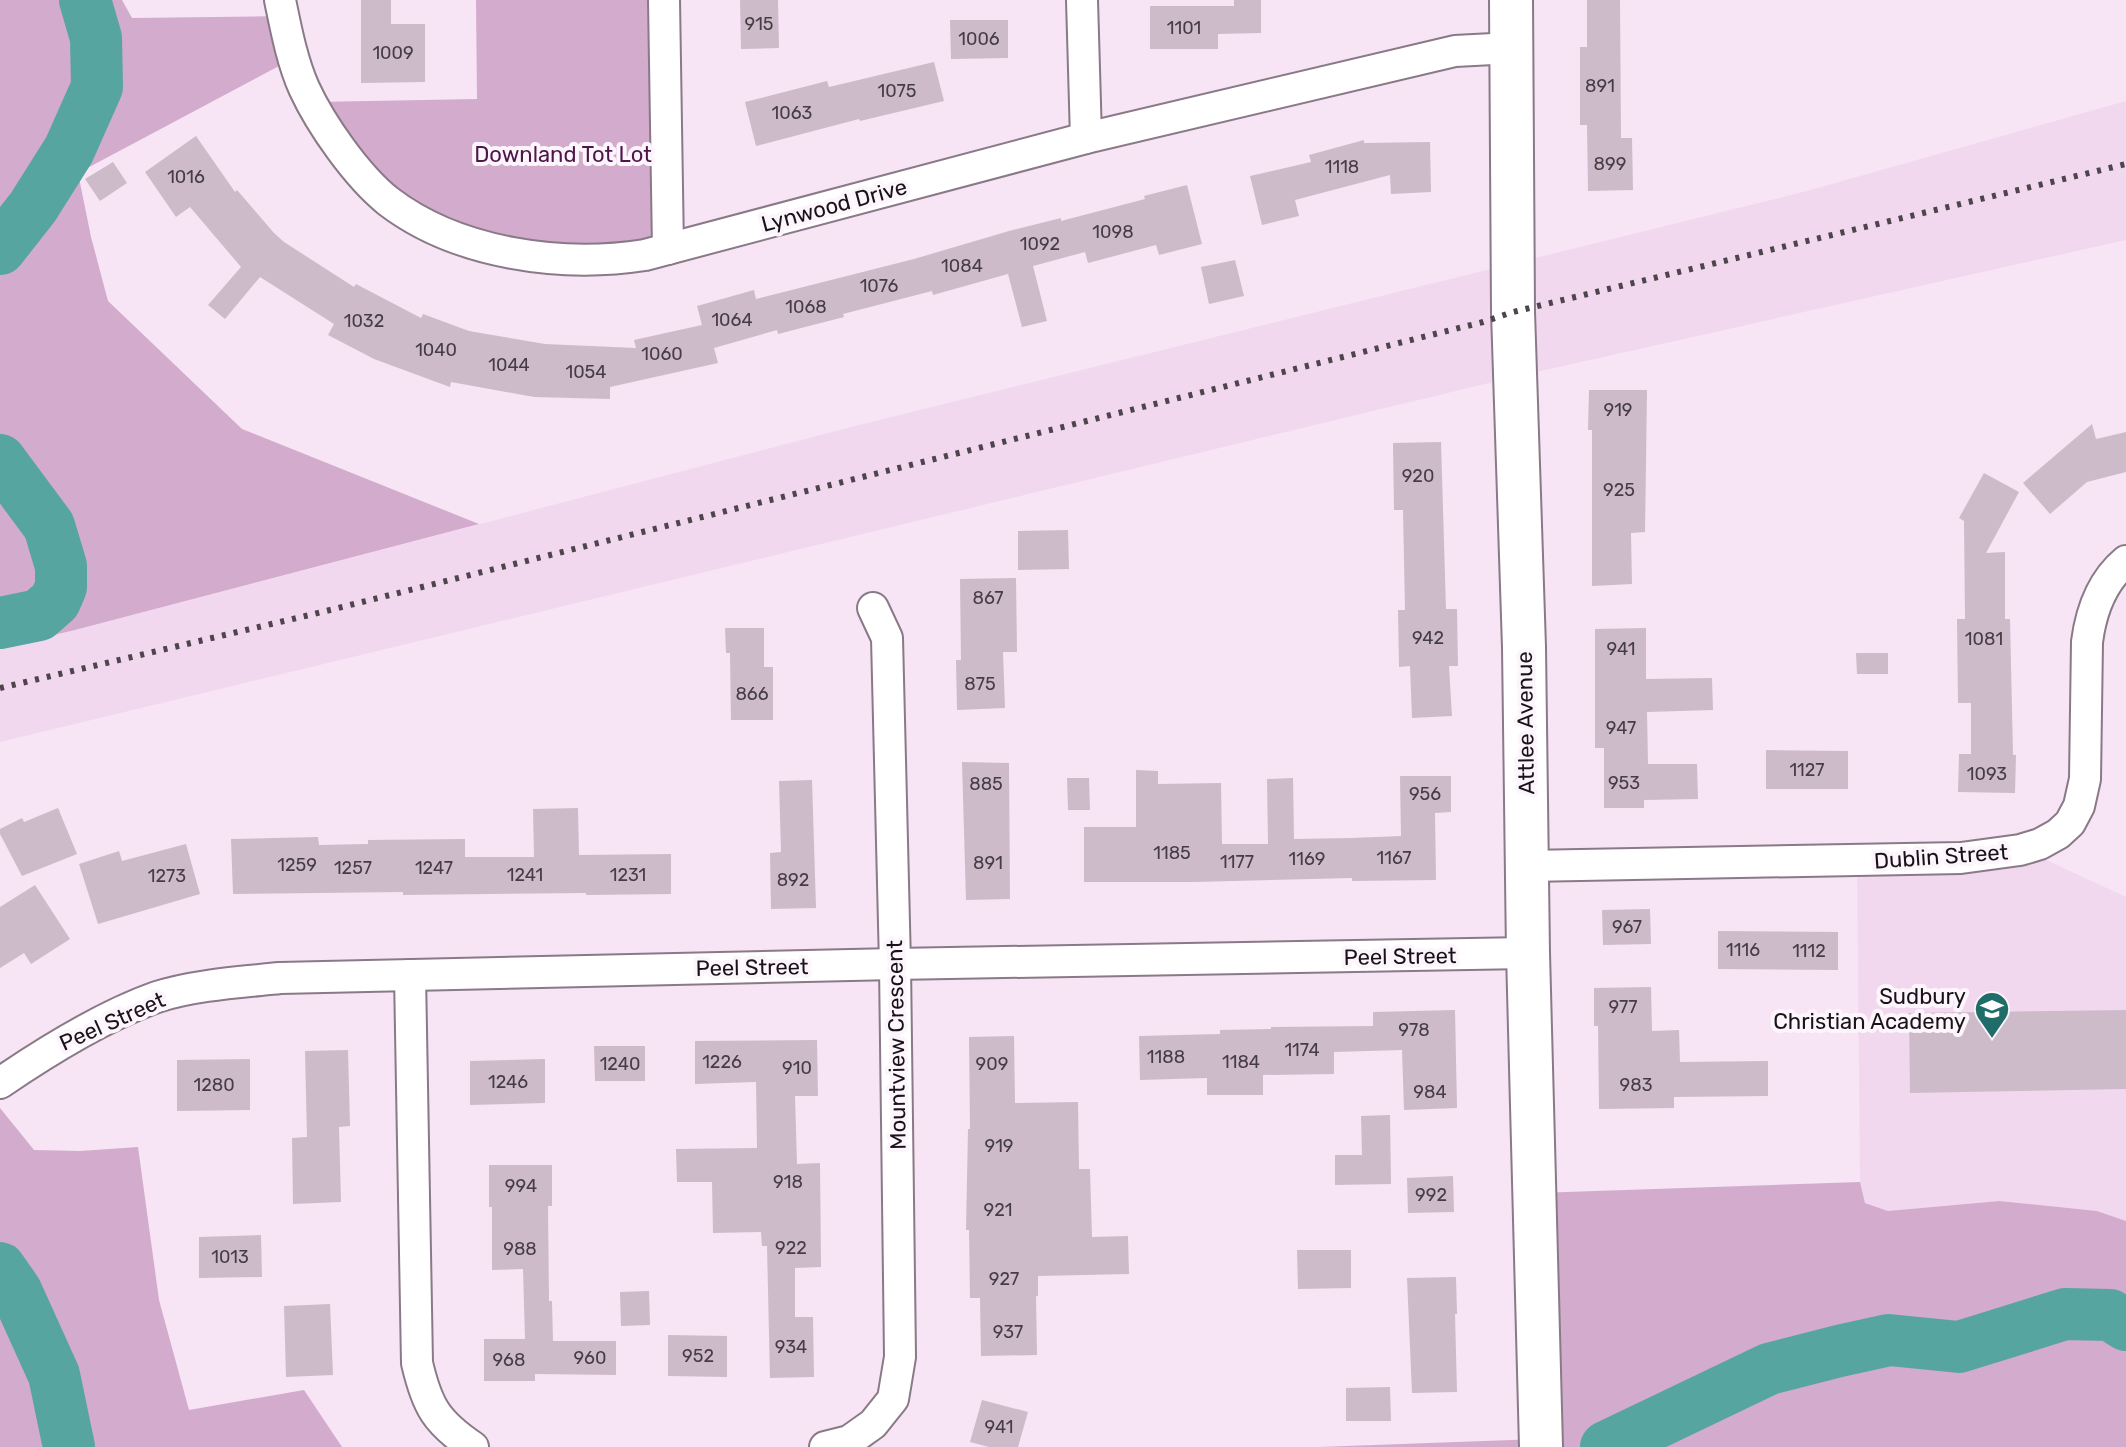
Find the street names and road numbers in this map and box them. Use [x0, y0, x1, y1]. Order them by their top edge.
street label: Lynwood Drive [758, 173, 910, 238]
street label: Attlee Avenue [1511, 651, 1540, 795]
street label: Dublin Street [1873, 838, 2009, 875]
street label: Mountview Crescent [881, 940, 912, 1150]
street label: Peel Street [1343, 942, 1457, 971]
street label: Peel Street [695, 953, 809, 982]
street label: Peel Street [55, 986, 170, 1057]

